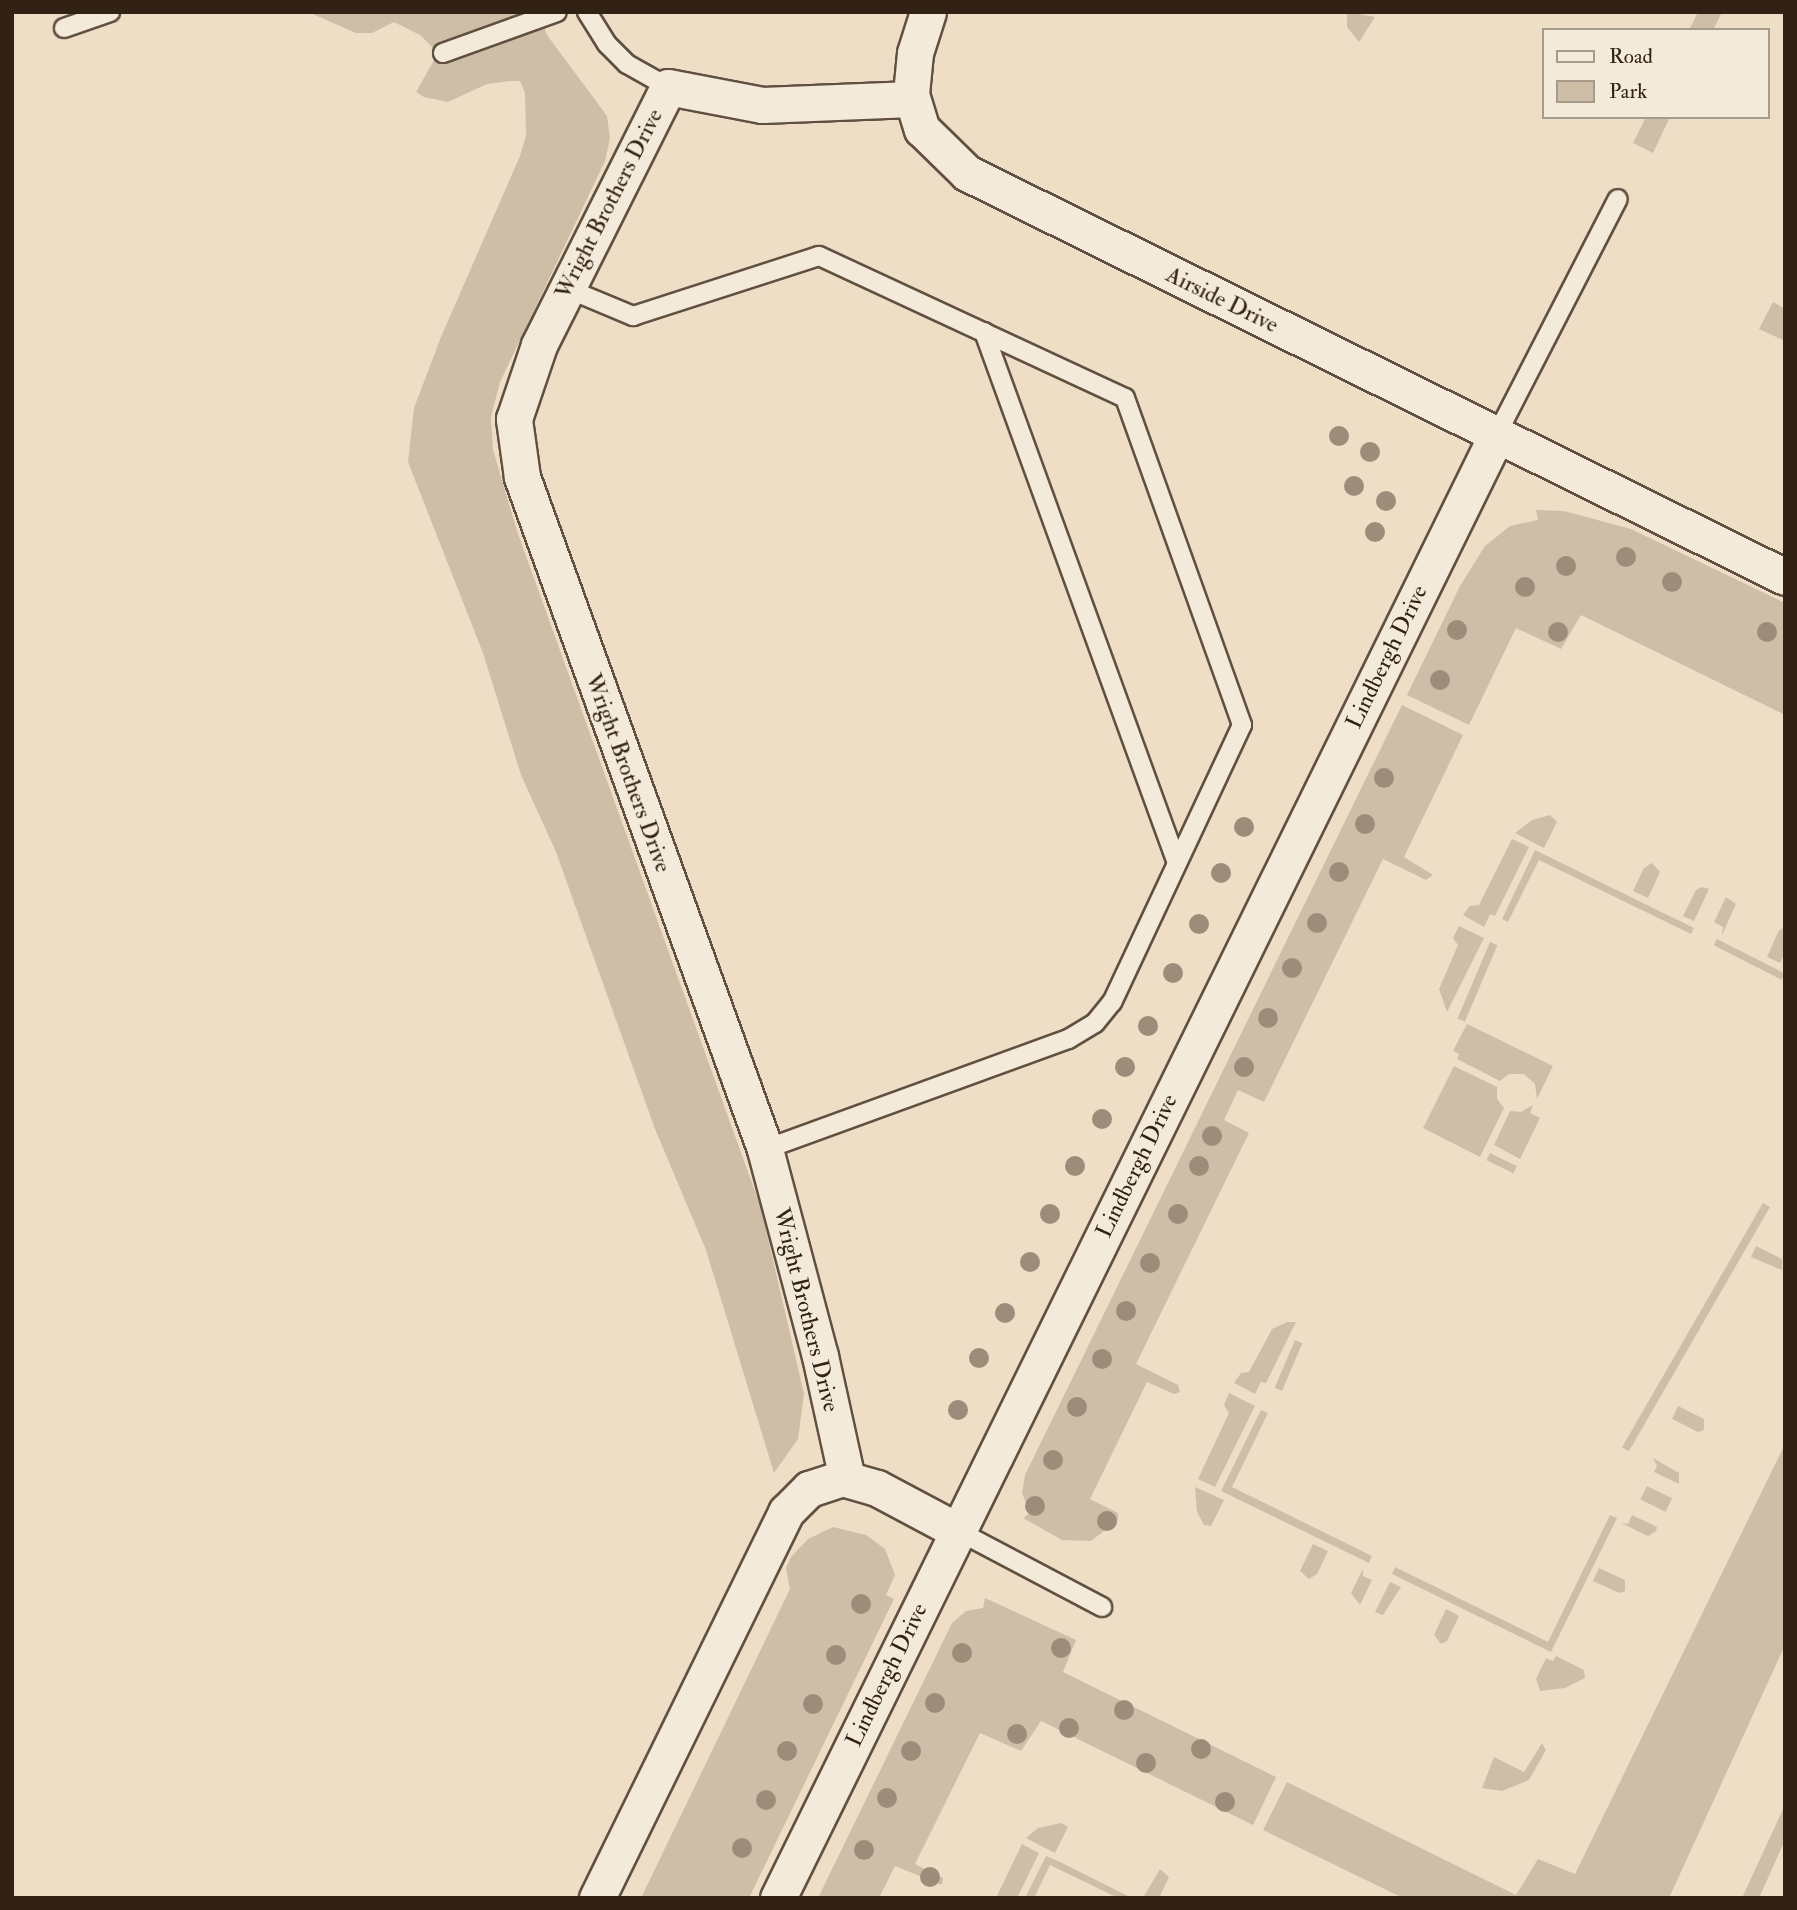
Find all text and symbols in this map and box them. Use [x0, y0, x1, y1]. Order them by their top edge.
legend [1542, 28, 1769, 119]
text: Road [1609, 43, 1653, 70]
text: Park [1609, 78, 1647, 105]
street label: Wright Brothers Drive [549, 105, 669, 303]
street label: Airside Drive [1161, 261, 1283, 339]
street label: Lindbergh Drive [1340, 581, 1434, 733]
street label: Wright Brothers Drive [579, 670, 677, 876]
street label: Lindbergh Drive [1090, 1090, 1184, 1242]
street label: Wright Brothers Drive [767, 1205, 845, 1415]
street label: Lindbergh Drive [840, 1599, 934, 1751]

